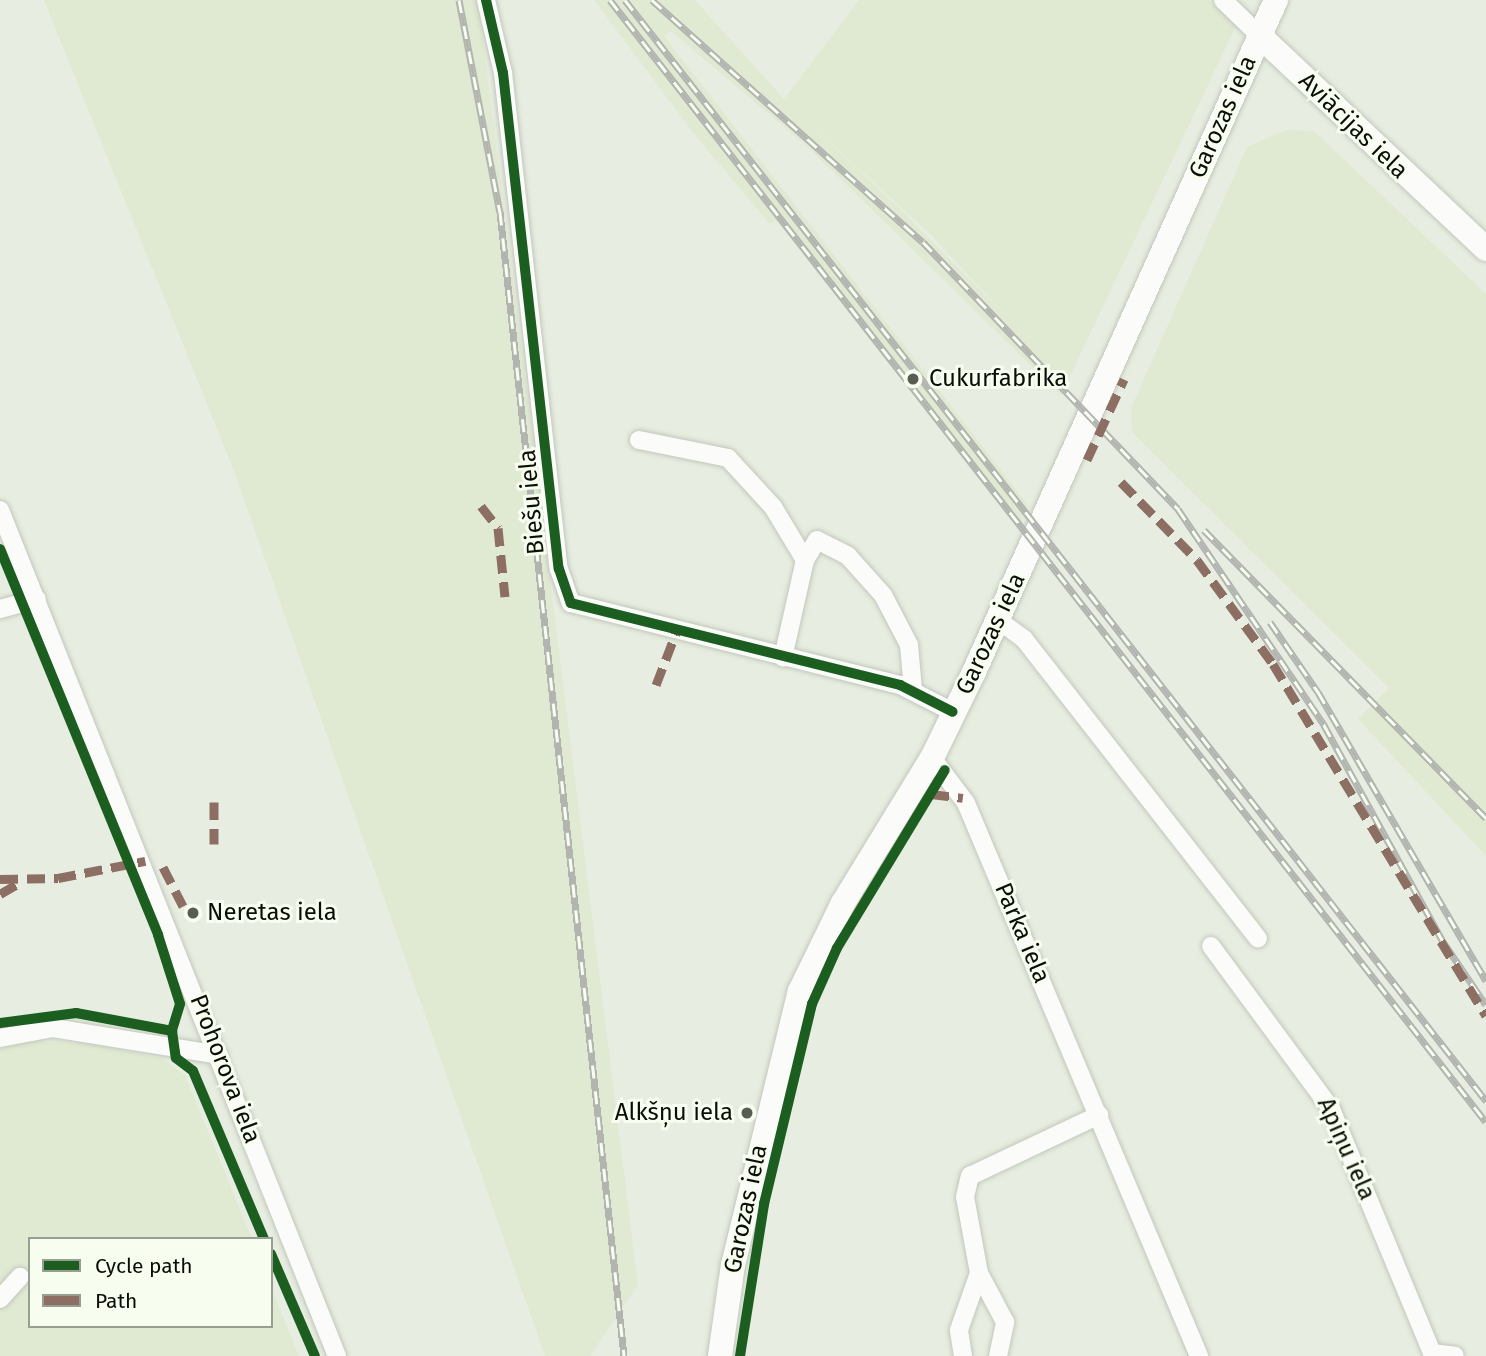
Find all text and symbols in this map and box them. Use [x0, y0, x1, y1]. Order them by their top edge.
street label: Garozas iela [1183, 51, 1263, 183]
street label: Aviācijas iela [1292, 67, 1414, 185]
place label: Cukurfabrika [929, 365, 1067, 393]
marker: Cukurfabrika [903, 369, 923, 389]
street label: Biešu iela [513, 448, 551, 556]
street label: Garozas iela [950, 569, 1032, 699]
street label: Parka iela [988, 879, 1056, 987]
place label: Neretas iela [207, 899, 337, 927]
marker: Neretas iela [185, 905, 201, 921]
street label: Prohorova iela [183, 990, 267, 1148]
street label: Apiņu iela [1311, 1093, 1381, 1205]
place label: Alkšņu iela [615, 1099, 733, 1127]
marker: Alkšņu iela [739, 1105, 755, 1121]
street label: Garozas iela [718, 1142, 774, 1276]
legend [28, 1237, 273, 1328]
text: Cycle path [95, 1253, 193, 1279]
text: Path [95, 1288, 137, 1314]

